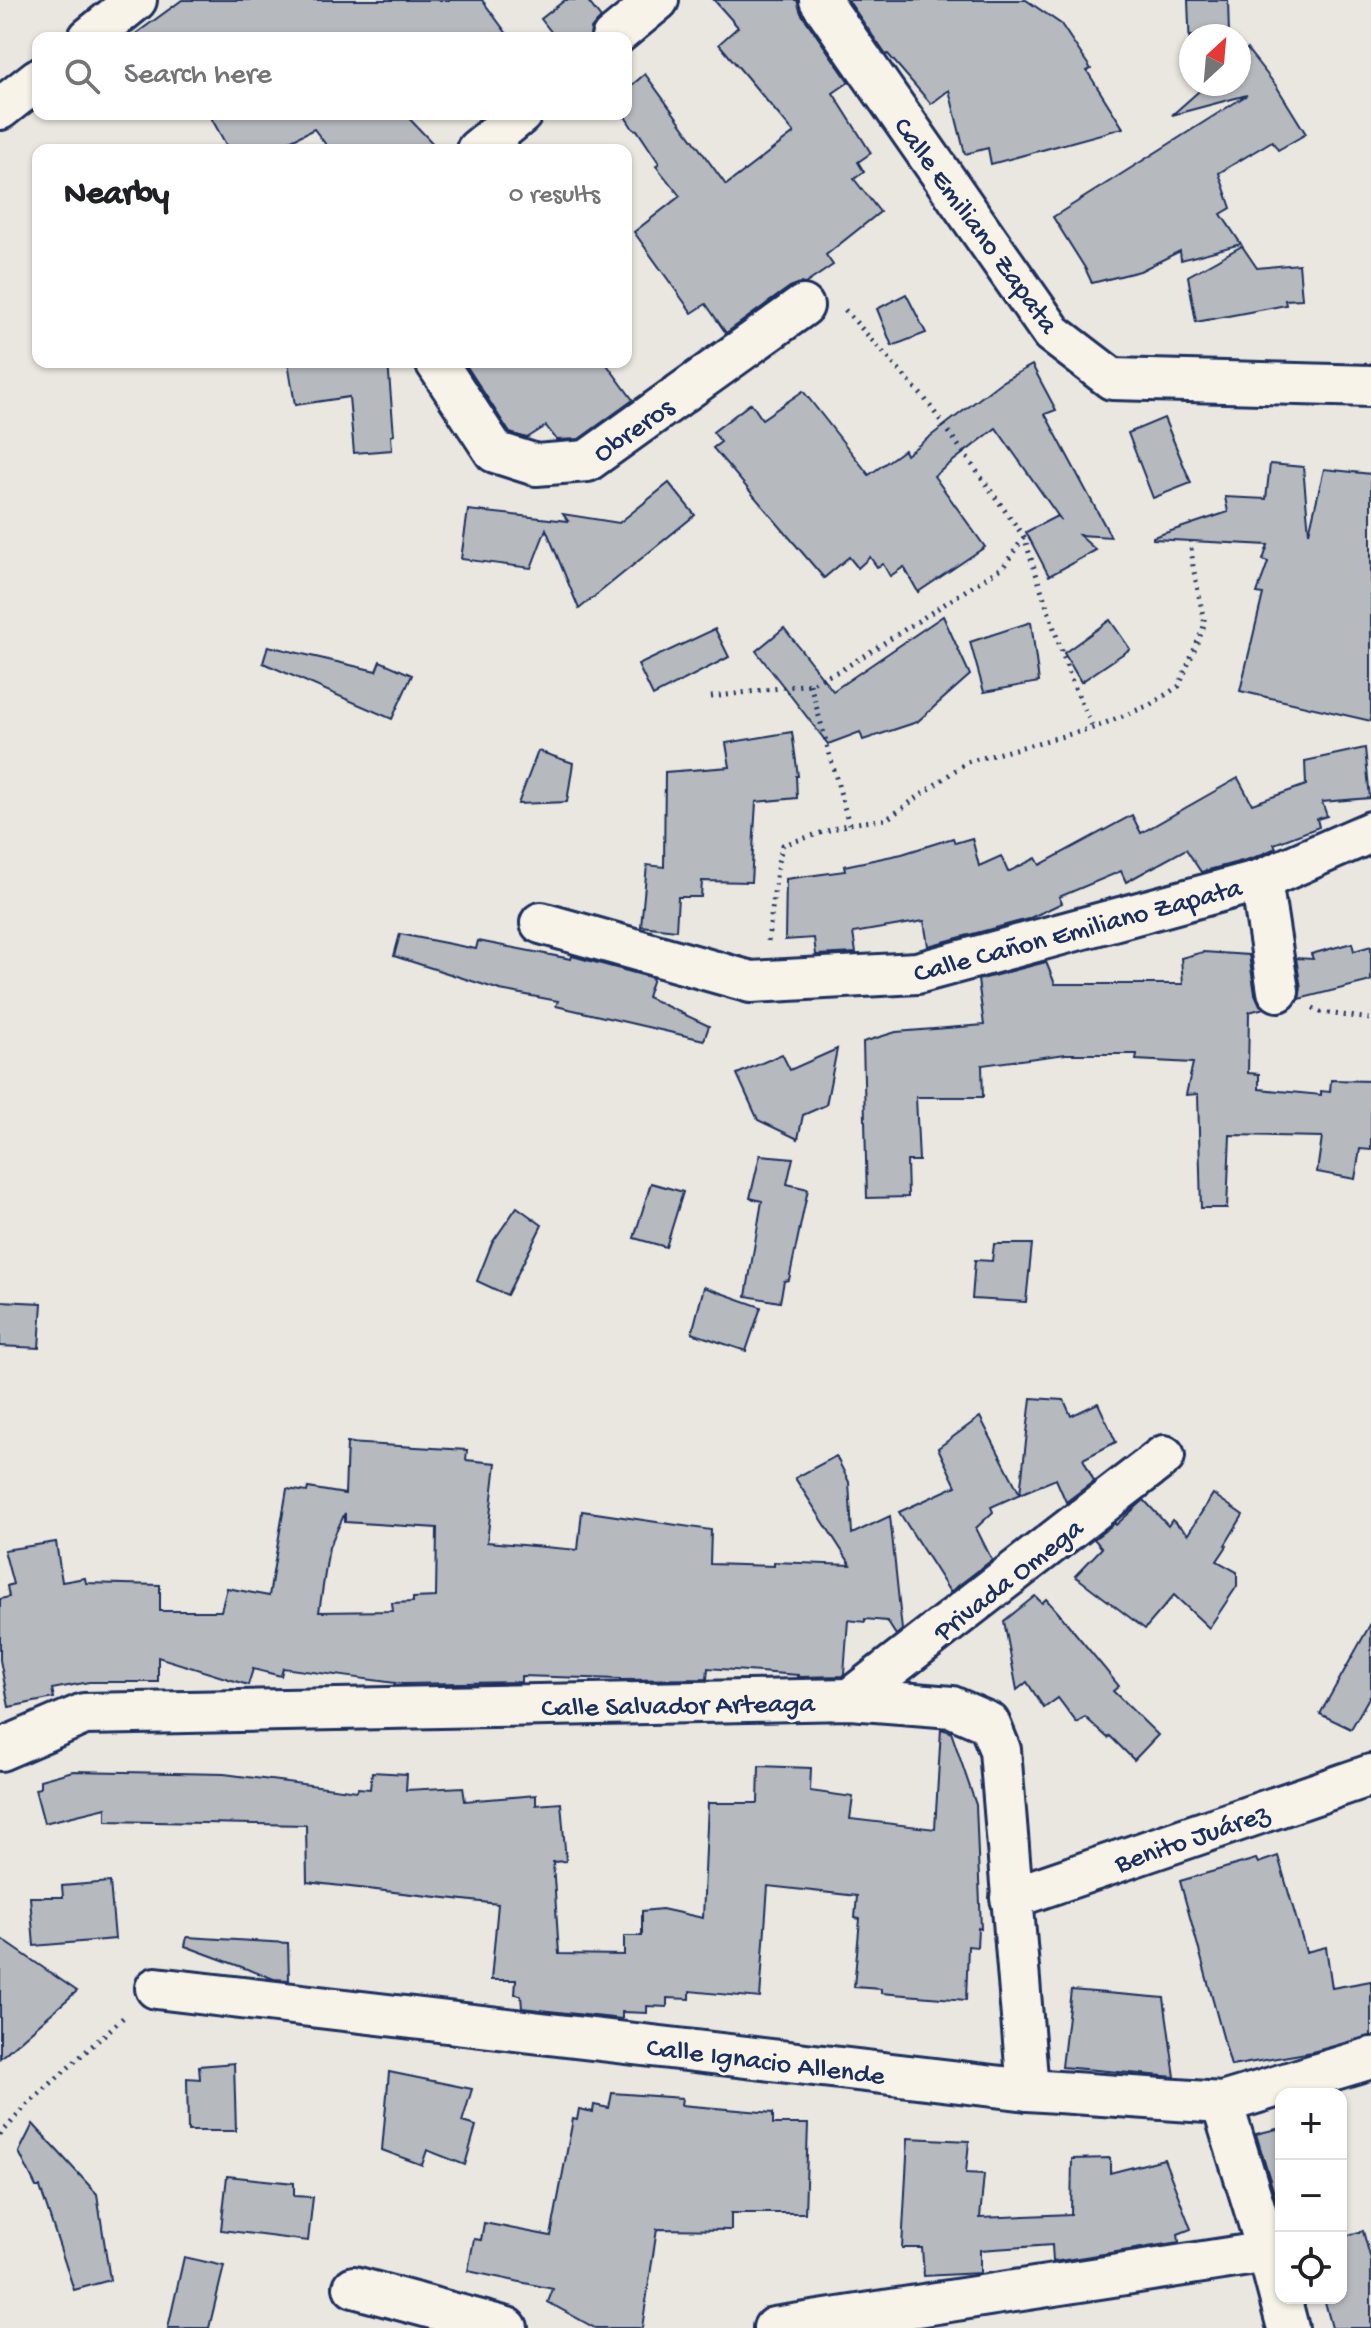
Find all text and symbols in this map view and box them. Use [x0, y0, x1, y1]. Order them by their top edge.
north arrow [1179, 24, 1251, 96]
search box [32, 32, 632, 120]
icon: search [60, 54, 104, 98]
text: Search here [124, 59, 272, 94]
street label: Calle Emiliano Zapata [885, 112, 1065, 343]
text: Nearby [64, 176, 169, 216]
text: 0 results [509, 181, 600, 212]
street label: Obreros [588, 392, 682, 471]
street label: Calle Cañon Emiliano Zapata [911, 872, 1247, 992]
street label: Privada Omega [928, 1512, 1092, 1651]
street label: Calle Salvador Arteaga [541, 1689, 817, 1726]
street label: Benito Juárez [1110, 1798, 1275, 1882]
street label: Calle Ignacio Allende [644, 2032, 887, 2095]
map controls [1275, 2088, 1347, 2304]
button: + [1275, 2088, 1347, 2160]
button: − [1275, 2160, 1347, 2232]
button: locate [1275, 2232, 1347, 2304]

